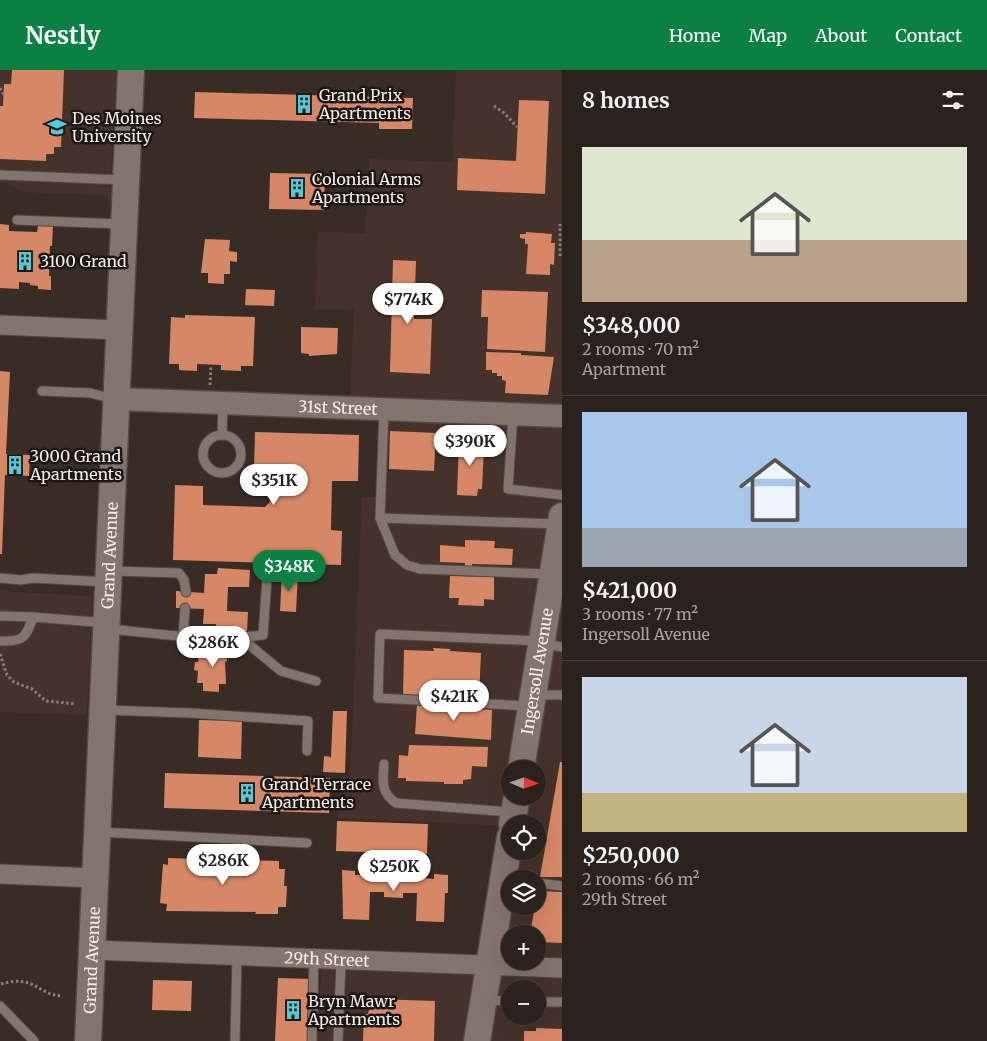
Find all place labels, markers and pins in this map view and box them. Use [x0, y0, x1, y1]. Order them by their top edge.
place label: Grand Prix Apartments [318, 85, 411, 123]
building icon: Grand Prix Apartments [293, 93, 315, 115]
place label: Des Moines University [72, 108, 162, 146]
school or university icon: Des Moines University [46, 116, 68, 138]
place label: Colonial Arms Apartments [311, 169, 421, 207]
building icon: Colonial Arms Apartments [286, 177, 308, 199]
building icon: 3100 Grand [14, 250, 36, 272]
place label: 3100 Grand [40, 251, 127, 271]
pin: $774K [373, 282, 443, 325]
pin: $390K [435, 424, 505, 467]
place label: 3000 Grand Apartments [29, 446, 122, 484]
building icon: 3000 Grand Apartments [4, 454, 26, 476]
pin: $351K [239, 464, 309, 506]
pin: $348K [254, 550, 324, 592]
pin: $286K [178, 626, 248, 668]
pin: $421K [419, 680, 489, 722]
place label: Grand Terrace Apartments [261, 774, 371, 812]
building icon: Grand Terrace Apartments [236, 782, 258, 804]
pin: $286K [188, 844, 258, 886]
pin: $250K [359, 850, 429, 892]
place label: Bryn Mawr Apartments [307, 991, 400, 1029]
building icon: Bryn Mawr Apartments [282, 999, 304, 1021]

